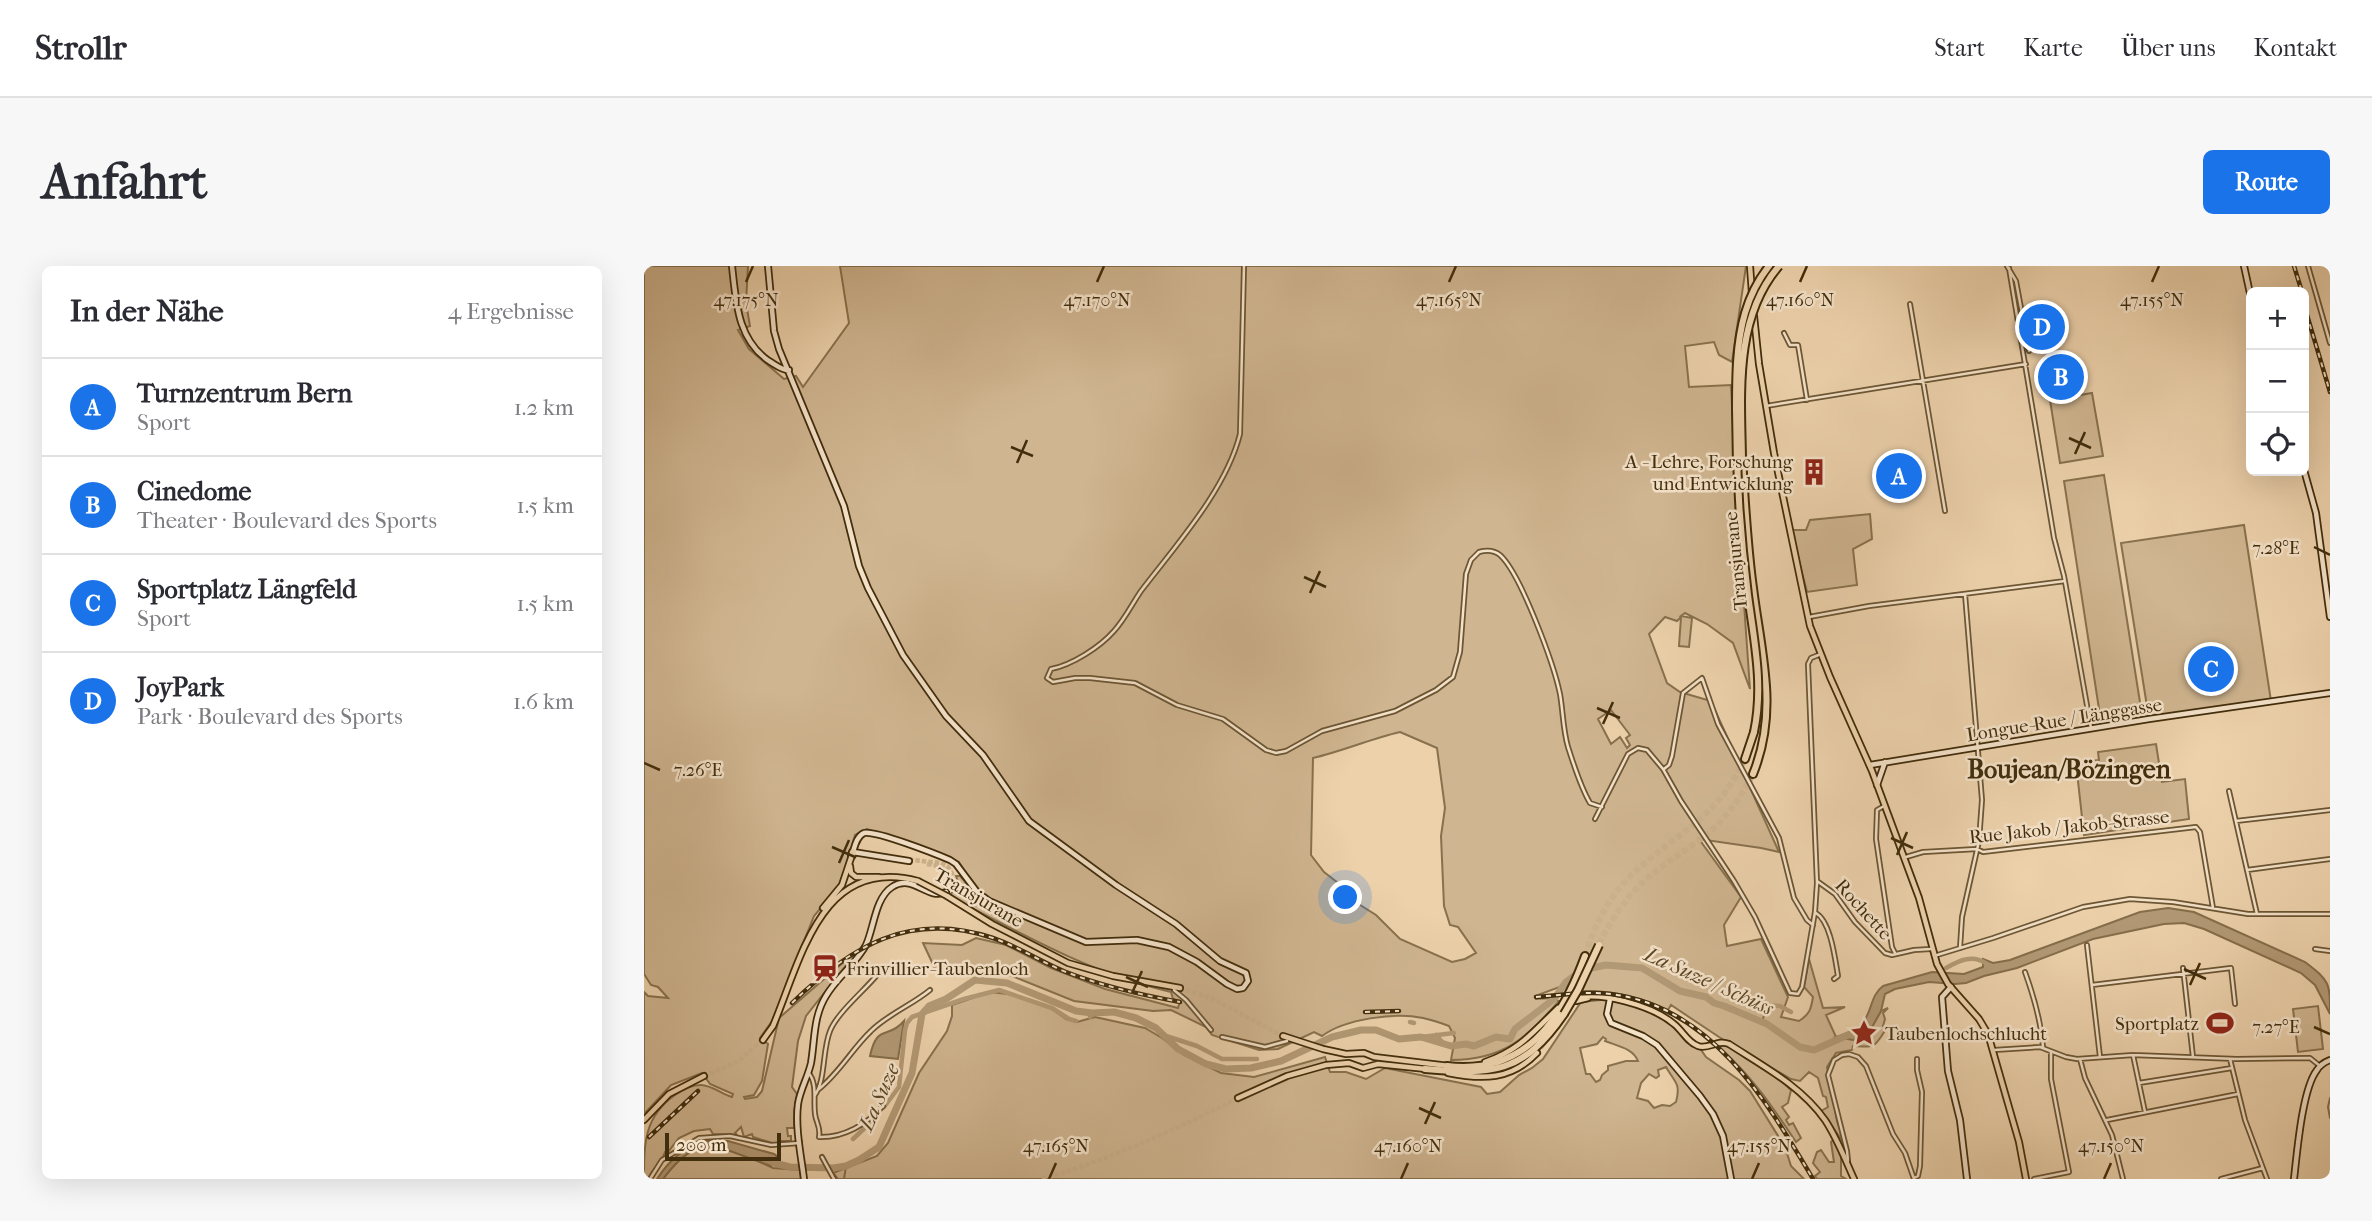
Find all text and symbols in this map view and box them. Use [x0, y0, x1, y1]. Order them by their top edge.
text: Strollr [35, 29, 126, 68]
text: Start [1934, 34, 1985, 62]
text: Karte [2023, 34, 2083, 62]
text: Über uns [2121, 34, 2216, 62]
text: Kontakt [2254, 34, 2337, 62]
button: Route [2203, 150, 2330, 214]
text: Anfahrt [42, 153, 207, 211]
map controls [2246, 287, 2309, 476]
button: + [2246, 287, 2309, 350]
text: 47.175°N [713, 290, 779, 311]
text: 47.170°N [1063, 290, 1131, 311]
text: 47.165°N [1416, 290, 1482, 311]
text: 47.160°N [1766, 290, 1834, 311]
text: 47.155°N [2120, 290, 2184, 311]
text: In der Nähe [70, 294, 224, 329]
text: 4 Ergebnisse [448, 298, 574, 325]
pin: D [2019, 301, 2065, 353]
button: − [2246, 350, 2309, 413]
pin: B [2038, 351, 2084, 403]
text: Turnzentrum Bern [137, 378, 352, 409]
text: A [86, 394, 100, 421]
text: 1.2 km [514, 394, 574, 421]
text: Sport [137, 409, 191, 436]
button: locate [2246, 413, 2309, 476]
pin: A [1876, 450, 1922, 502]
place label: A - Lehre, Forschung und Entwicklung [1624, 451, 1794, 495]
building icon: A - Lehre, Forschung und Entwicklung [1799, 457, 1829, 487]
text: Cinedome [137, 476, 251, 507]
text: B [86, 492, 100, 519]
text: 1.5 km [516, 492, 574, 519]
text: Theater · Boulevard des Sports [137, 507, 437, 534]
street label: Transjurane [1720, 510, 1752, 611]
text: 7.28°E [2252, 538, 2300, 559]
text: Sportplatz Längfeld [137, 574, 357, 605]
text: C [85, 590, 101, 617]
text: 1.5 km [516, 590, 574, 617]
text: Sport [137, 605, 191, 632]
pin: C [2188, 643, 2234, 695]
text: JoyPark [137, 672, 224, 703]
text: D [84, 688, 102, 715]
text: 1.6 km [513, 688, 574, 715]
street label: Longue-Rue / Länggasse [1965, 694, 2164, 746]
text: Park · Boulevard des Sports [137, 703, 403, 730]
district label: Boujean/Bözingen [1967, 754, 2172, 785]
text: 7.26°E [674, 760, 722, 781]
street label: Rue Jakob / Jakob-Strasse [1968, 806, 2170, 848]
street label: Transjurane [930, 864, 1027, 932]
street label: Rochette [1830, 875, 1896, 945]
your location [1328, 880, 1362, 914]
water label: La Suze / Schüss [1639, 941, 1778, 1020]
station icon: Frinvillier-Taubenloch [810, 953, 840, 983]
place label: Frinvillier-Taubenloch [846, 958, 1029, 980]
sports icon: Sportplatz [2205, 1008, 2235, 1038]
place label: Sportplatz [2115, 1013, 2199, 1035]
text: 7.27°E [2252, 1017, 2300, 1038]
place icon: Taubenlochschlucht [1849, 1018, 1879, 1048]
place label: Taubenlochschlucht [1885, 1023, 2047, 1045]
water label: La Suze [853, 1059, 905, 1136]
scale bar [665, 1130, 780, 1162]
text: 200 m [676, 1134, 727, 1156]
text: 47.165°N [1023, 1136, 1089, 1157]
text: 47.160°N [1374, 1136, 1442, 1157]
text: 47.155°N [1727, 1136, 1791, 1157]
text: 47.150°N [2078, 1136, 2144, 1157]

